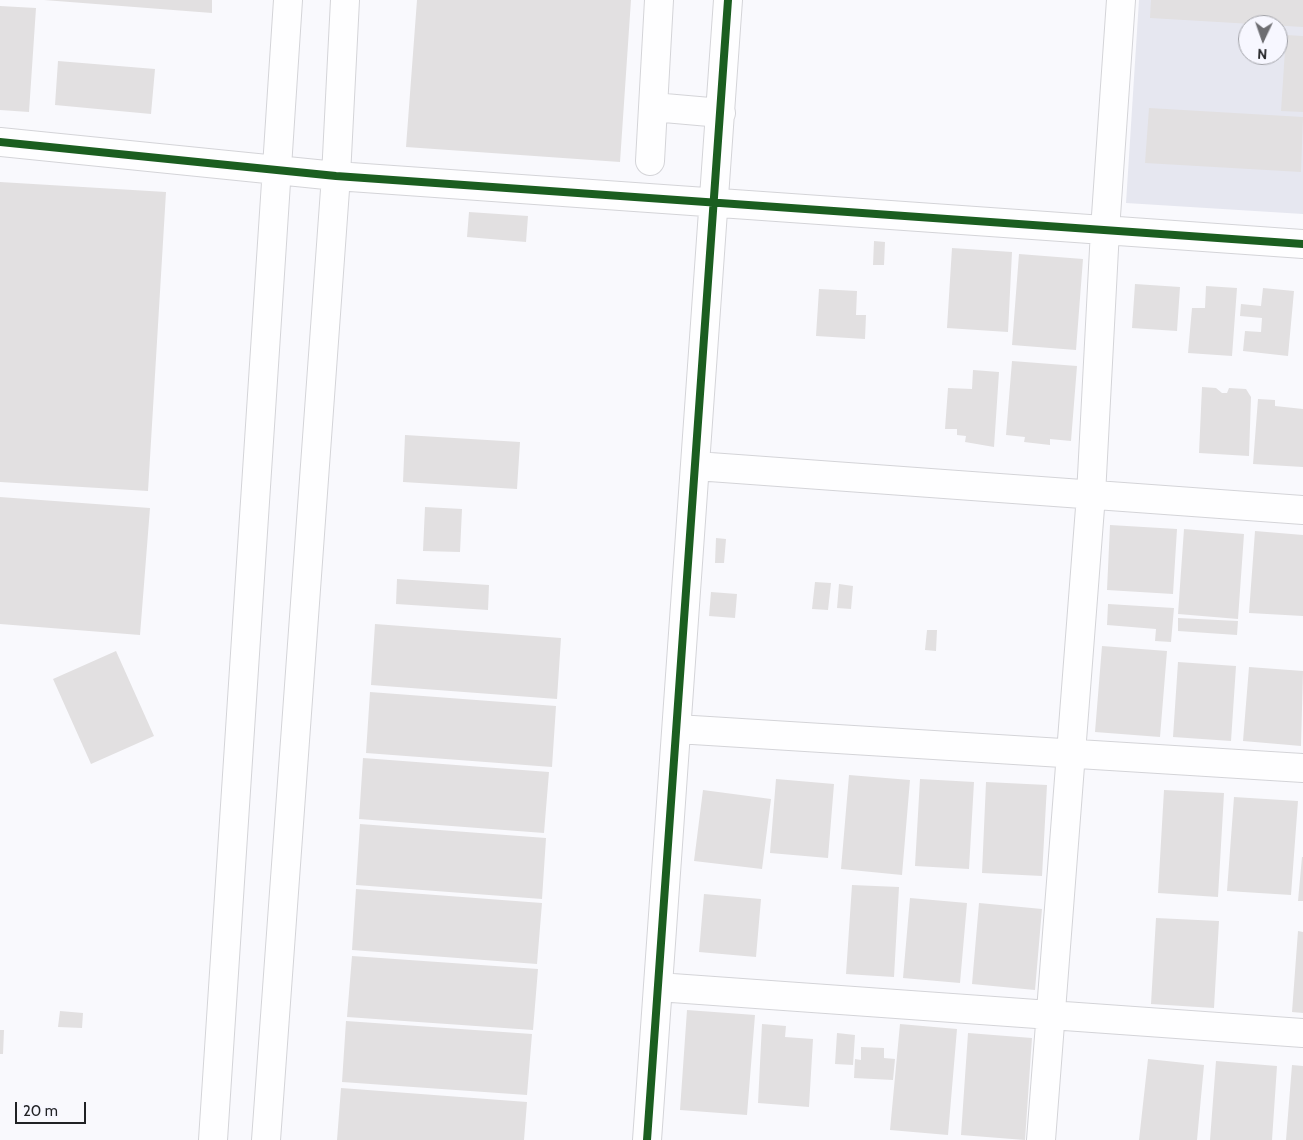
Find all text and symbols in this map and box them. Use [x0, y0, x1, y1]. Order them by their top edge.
north arrow [1238, 15, 1288, 65]
text: N [1257, 45, 1268, 63]
scale bar [18, 1092, 89, 1124]
text: 20 m [23, 1102, 58, 1120]

